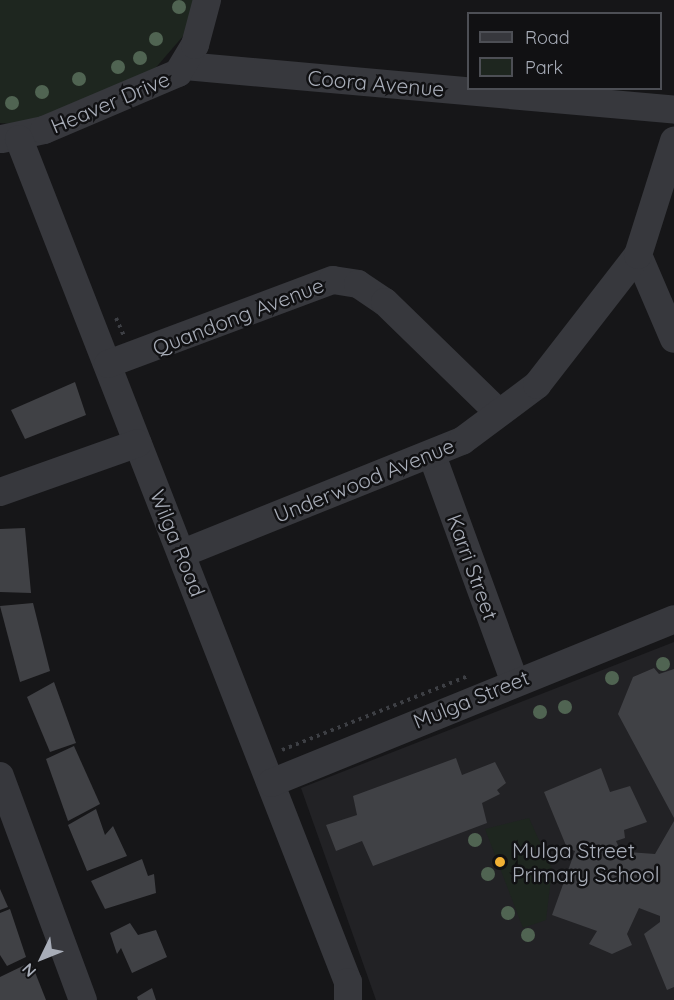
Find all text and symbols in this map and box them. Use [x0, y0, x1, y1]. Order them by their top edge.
legend [467, 12, 662, 90]
text: Road [525, 26, 570, 49]
text: Park [525, 56, 563, 79]
street label: Coora Avenue [307, 64, 445, 102]
street label: Heaver Drive [47, 66, 173, 138]
street label: Quandong Avenue [149, 272, 327, 360]
street label: Underwood Avenue [270, 432, 458, 528]
street label: Wilga Road [145, 486, 211, 600]
street label: Karri Street [442, 511, 504, 623]
street label: Mulga Street [409, 664, 533, 734]
place label: Mulga Street Primary School [512, 837, 660, 887]
marker: Mulga Street Primary School [493, 855, 507, 869]
north arrow [12, 928, 72, 988]
text: N [18, 959, 40, 981]

